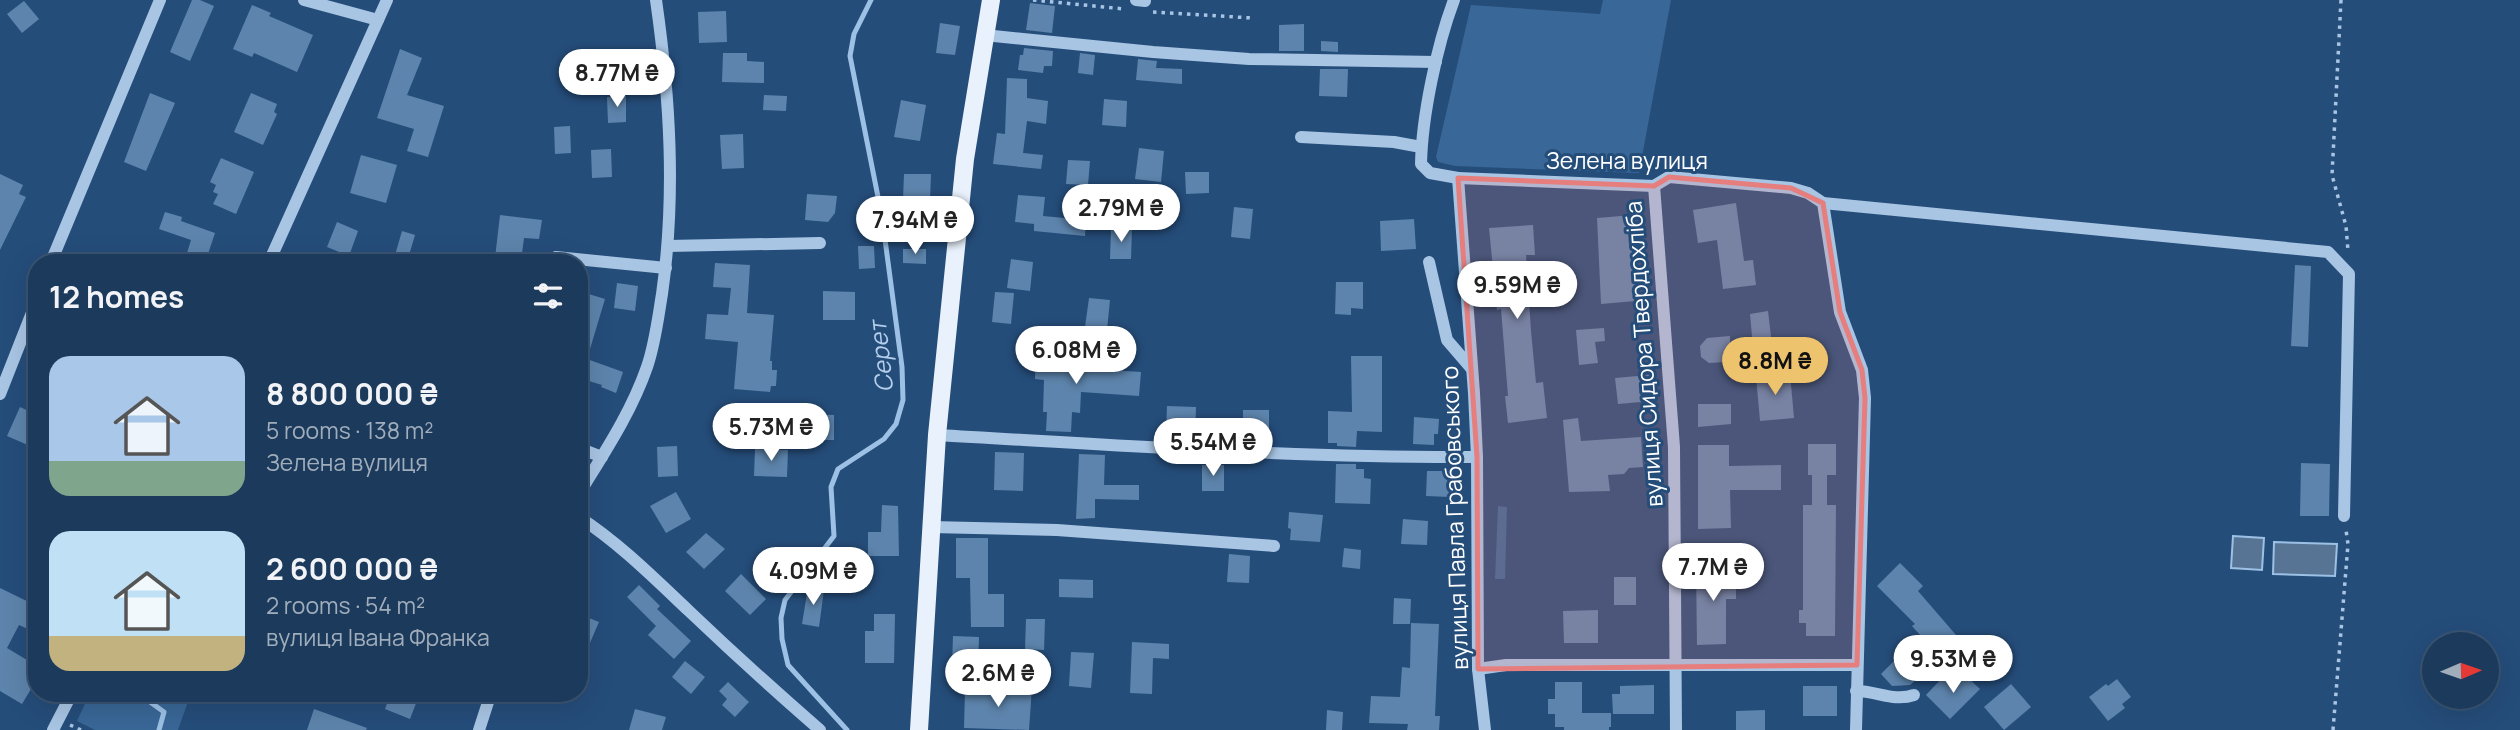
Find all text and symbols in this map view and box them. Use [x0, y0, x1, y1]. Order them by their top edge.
pin: 8.77M ₴ [552, 50, 682, 109]
text: 8.77M ₴ [575, 56, 659, 88]
street label: Зелена вулиця [1546, 144, 1708, 176]
pin: 2.79M ₴ [1056, 184, 1186, 244]
text: 2.79M ₴ [1078, 191, 1164, 223]
pin: 7.94M ₴ [850, 196, 980, 256]
street label: вулиця Сидора Твердохліба [1616, 200, 1670, 508]
text: 7.94M ₴ [872, 203, 958, 235]
pin: 9.59M ₴ [1452, 262, 1582, 321]
text: 9.59M ₴ [1473, 268, 1561, 300]
text: 12 homes [49, 276, 184, 317]
icon: filters [529, 277, 567, 315]
water label: Серет [860, 317, 900, 394]
pin: 6.08M ₴ [1011, 326, 1141, 386]
text: 6.08M ₴ [1031, 333, 1121, 365]
pin: 8.8M ₴ [1718, 338, 1832, 397]
text: 8.8M ₴ [1738, 344, 1812, 376]
street label: вулиця Павла Грабовського [1433, 365, 1475, 671]
text: 8 800 000 ₴ [266, 373, 438, 414]
icon: home [105, 384, 189, 468]
pin: 5.73M ₴ [706, 404, 836, 463]
text: 5.73M ₴ [729, 410, 813, 442]
text: 5 rooms · 138 m² [266, 414, 433, 446]
pin: 5.54M ₴ [1148, 419, 1278, 478]
text: 5.54M ₴ [1170, 425, 1256, 457]
text: Зелена вулиця [266, 446, 428, 478]
pin: 7.7M ₴ [1656, 544, 1770, 603]
text: 2 600 000 ₴ [266, 548, 438, 589]
pin: 4.09M ₴ [748, 548, 878, 607]
text: 7.7M ₴ [1678, 550, 1748, 582]
text: 4.09M ₴ [769, 554, 857, 586]
icon: home [105, 559, 189, 643]
text: 2 rooms · 54 m² [266, 589, 425, 621]
text: вулиця Івана Франка [266, 621, 490, 653]
north arrow [2422, 632, 2499, 709]
map controls [2422, 632, 2499, 709]
pin: 9.53M ₴ [1888, 636, 2018, 695]
text: 9.53M ₴ [1910, 642, 1996, 674]
pin: 2.6M ₴ [941, 650, 1055, 709]
text: 2.6M ₴ [961, 656, 1035, 688]

